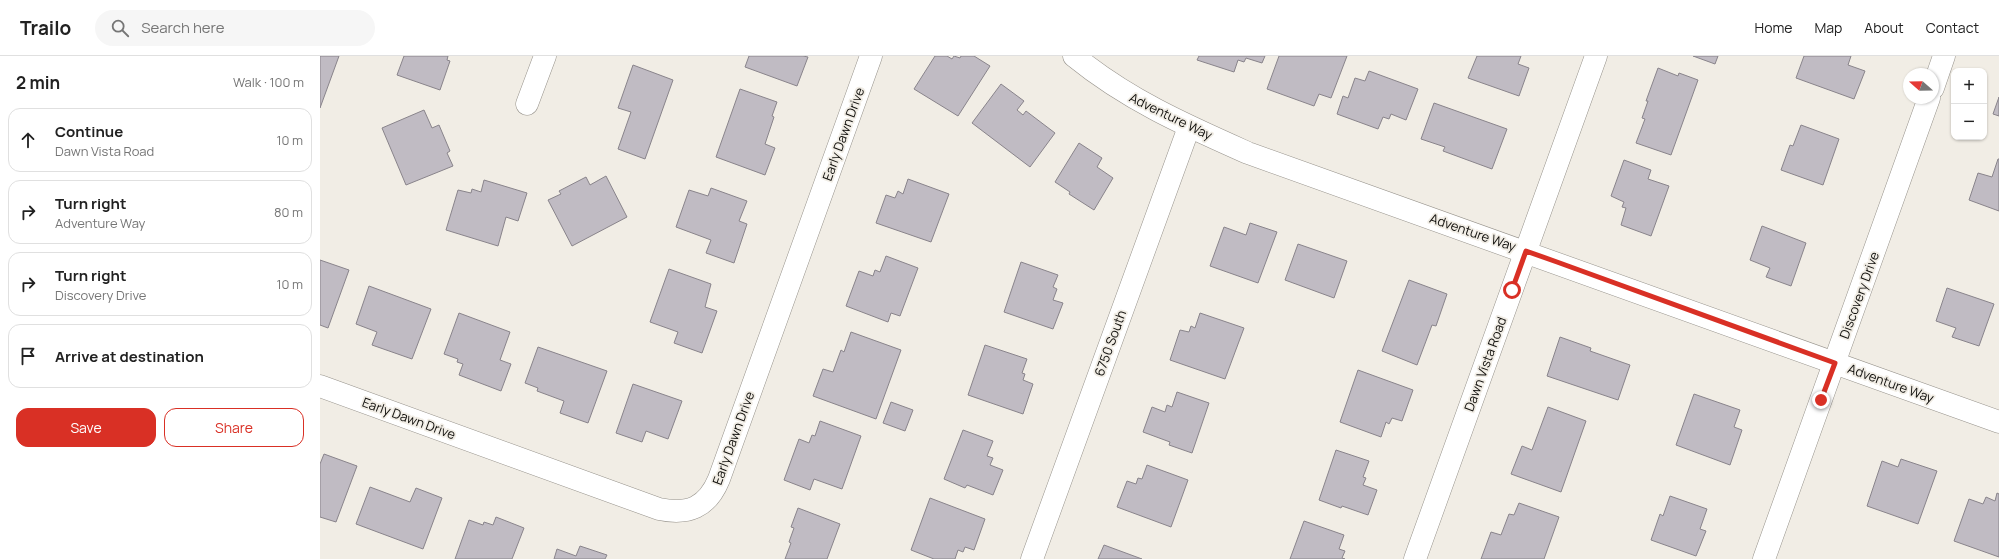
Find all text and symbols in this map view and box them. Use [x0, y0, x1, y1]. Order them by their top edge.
search box [95, 10, 375, 46]
text: Trailo [20, 15, 71, 41]
icon: search [109, 17, 131, 39]
text: Search here [141, 17, 225, 38]
text: Home [1755, 18, 1792, 37]
text: Map [1814, 18, 1842, 37]
text: About [1864, 18, 1904, 37]
text: Contact [1926, 18, 1979, 37]
north arrow [1903, 68, 1939, 104]
map controls [1951, 68, 1987, 140]
button: + [1951, 68, 1987, 104]
text: 2 min [16, 71, 60, 94]
text: Walk · 100 m [233, 73, 304, 91]
street label: Early Dawn Drive [818, 84, 868, 183]
street label: Adventure Way [1126, 88, 1216, 144]
button: − [1951, 104, 1987, 140]
text: Continue [55, 121, 123, 142]
icon: ahead [17, 129, 39, 151]
text: 10 m [276, 131, 303, 149]
text: Dawn Vista Road [55, 142, 154, 160]
text: Turn right [55, 193, 126, 214]
icon: right [17, 201, 39, 223]
text: 80 m [274, 203, 303, 221]
street label: Adventure Way [1427, 209, 1519, 255]
text: Adventure Way [55, 214, 145, 232]
street label: Discovery Drive [1835, 249, 1883, 341]
text: Turn right [55, 265, 126, 286]
icon: right [17, 273, 39, 295]
text: 10 m [276, 275, 303, 293]
route start [1503, 281, 1521, 299]
text: Discovery Drive [55, 286, 146, 304]
street label: 6750 South [1090, 308, 1130, 378]
street label: Dawn Vista Road [1460, 314, 1510, 414]
icon: arrive [17, 345, 39, 367]
text: Arrive at destination [55, 346, 204, 367]
street label: Adventure Way [1845, 359, 1937, 407]
street label: Early Dawn Drive [708, 388, 758, 487]
route end [1812, 391, 1830, 409]
street label: Early Dawn Drive [360, 393, 459, 443]
button: Save [16, 408, 156, 447]
button: Share [164, 408, 304, 447]

